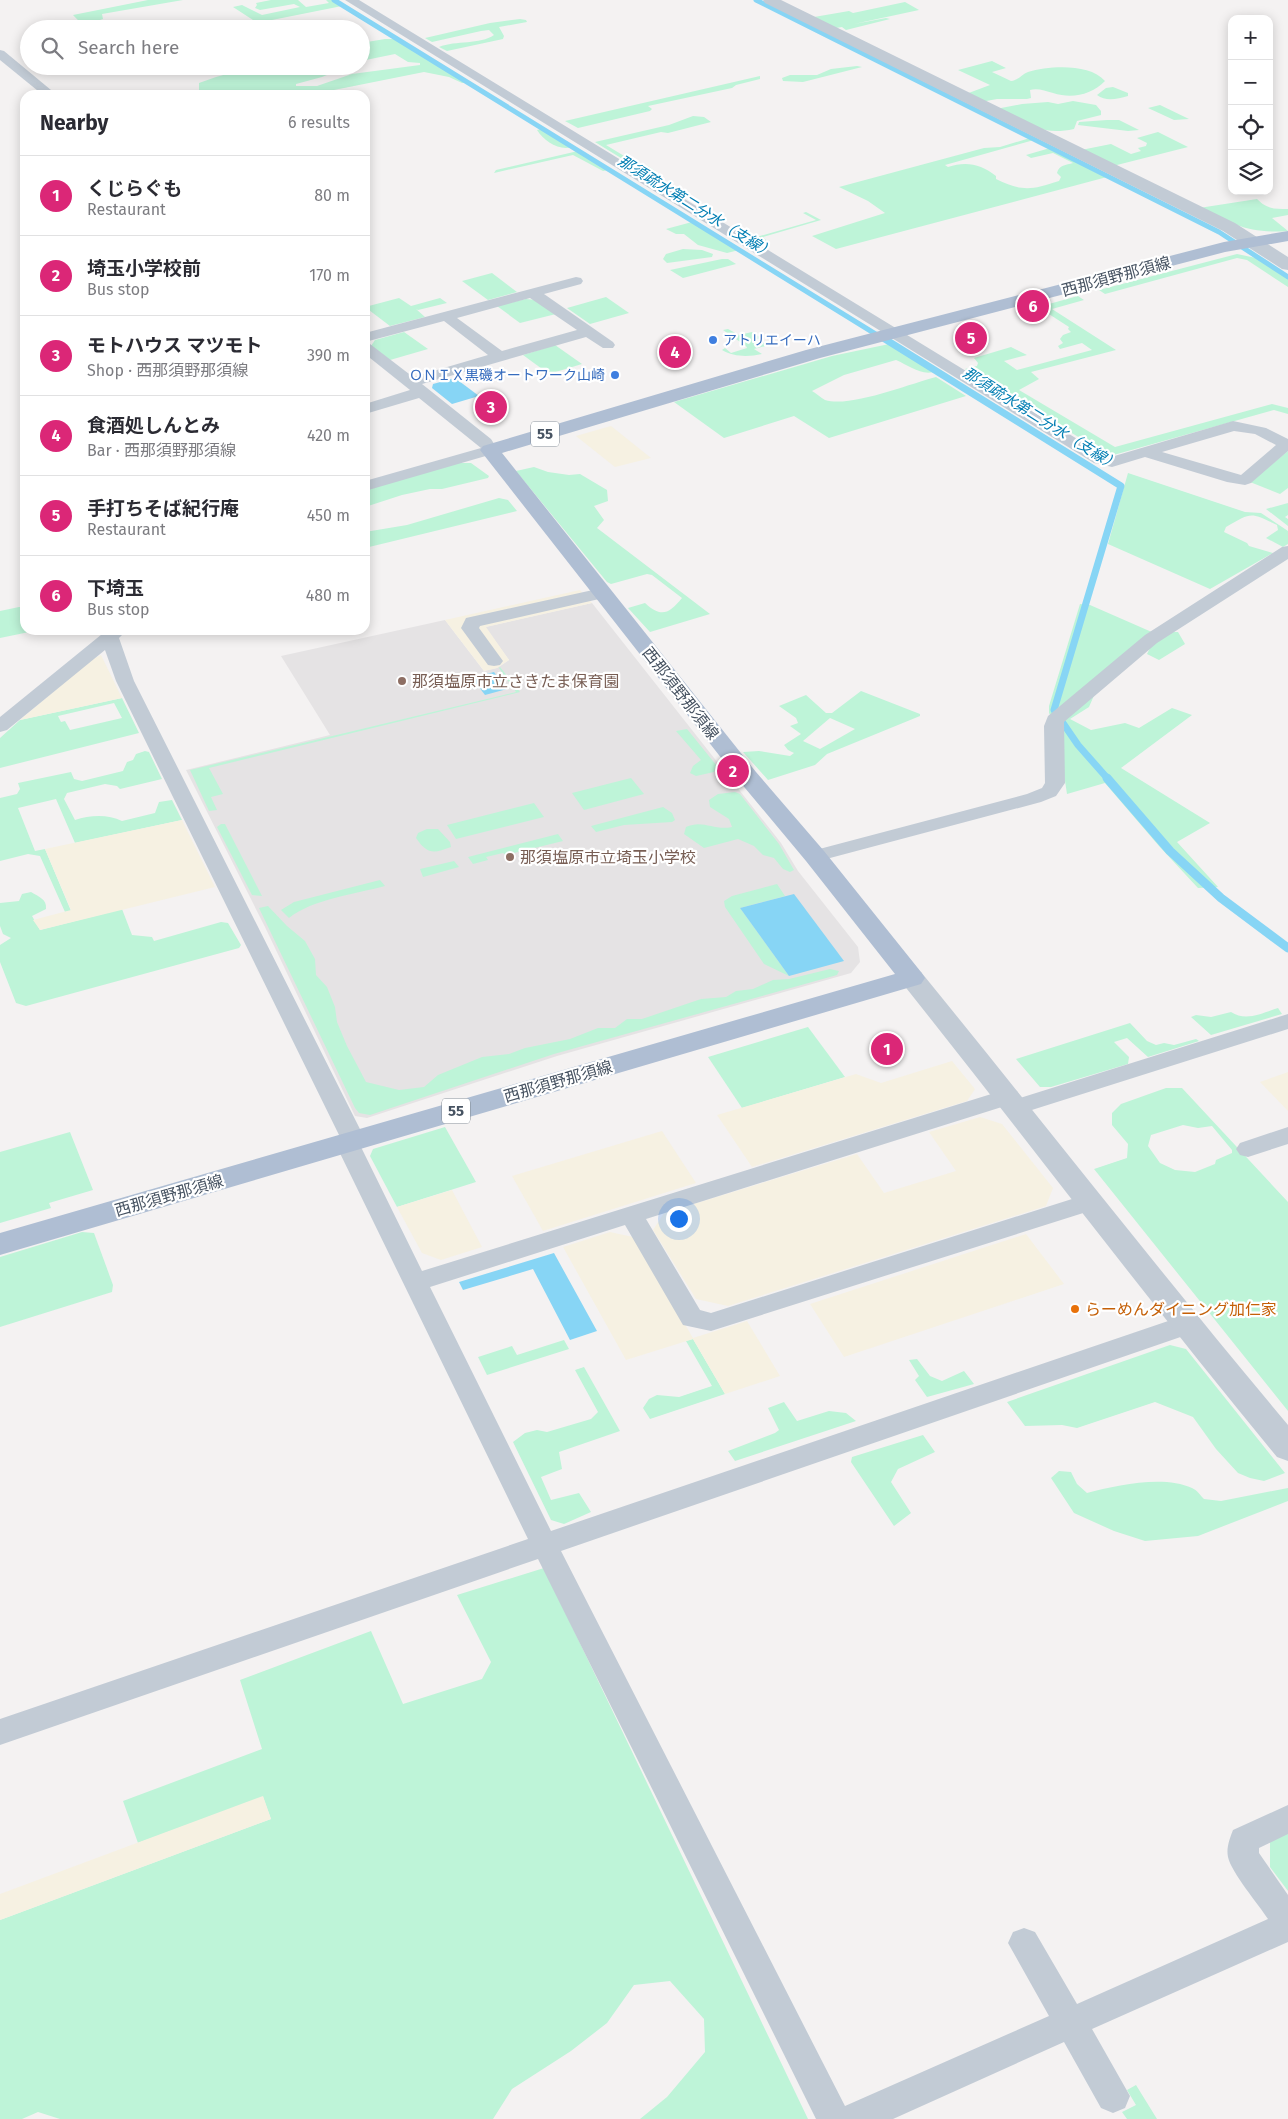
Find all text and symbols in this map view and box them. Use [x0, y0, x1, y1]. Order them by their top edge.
map controls [1228, 15, 1273, 195]
button: + [1228, 15, 1273, 60]
search box [20, 20, 370, 75]
icon: search [38, 34, 66, 62]
text: Search here [78, 36, 179, 59]
button: − [1228, 60, 1273, 105]
button: locate [1228, 105, 1273, 150]
text: Nearby [40, 110, 108, 136]
text: 6 results [288, 113, 350, 132]
button: layers [1228, 150, 1273, 195]
water label: 那須疏水第二分水（支線） [615, 152, 777, 262]
text: くじらぐも [87, 177, 182, 200]
text: 1 [52, 186, 60, 205]
text: 80 m [314, 186, 350, 205]
text: Restaurant [87, 200, 166, 219]
street label: 西那須野那須線 [1060, 253, 1173, 300]
text: 埼玉小学校前 [87, 257, 201, 280]
text: 2 [52, 266, 60, 285]
text: 170 m [309, 266, 350, 285]
text: Bus stop [87, 280, 150, 299]
pin: 6 [1017, 287, 1049, 325]
pin: 5 [955, 319, 987, 357]
place label: アトリエイーハ [723, 332, 821, 349]
pin: 4 [659, 333, 691, 371]
text: モトハウス マツモト [87, 334, 263, 357]
marker: アトリエイーハ [707, 334, 719, 346]
text: 3 [52, 346, 60, 365]
text: 390 m [307, 346, 350, 365]
text: Shop · 西那須野那須線 [87, 361, 248, 380]
water label: 那須疏水第二分水（支線） [960, 364, 1122, 474]
place label: ＯＮＩＸ黒磯オートワーク山崎 [409, 367, 605, 384]
marker: ＯＮＩＸ黒磯オートワーク山崎 [609, 369, 621, 381]
pin: 3 [475, 388, 507, 426]
text: 食酒処しんとみ [87, 414, 220, 437]
road number: 55 [531, 422, 559, 446]
text: 4 [51, 426, 61, 445]
text: 420 m [307, 426, 350, 445]
text: Bar · 西那須野那須線 [87, 441, 236, 460]
text: 手打ちそば紀行庵 [87, 497, 239, 520]
text: 5 [52, 506, 60, 525]
text: 450 m [307, 506, 350, 525]
text: Restaurant [87, 520, 166, 539]
text: 下埼玉 [87, 577, 144, 600]
text: 6 [51, 586, 61, 605]
text: 480 m [306, 586, 350, 605]
text: Bus stop [87, 600, 150, 619]
street label: 西那須野那須線 [639, 643, 723, 743]
place label: 那須塩原市立さきたま保育園 [412, 672, 620, 691]
marker: 那須塩原市立さきたま保育園 [396, 675, 408, 687]
pin: 2 [717, 752, 749, 790]
place label: 那須塩原市立埼玉小学校 [520, 848, 696, 867]
marker: 那須塩原市立埼玉小学校 [504, 851, 516, 863]
pin: 1 [871, 1030, 903, 1068]
street label: 西那須野那須線 [502, 1057, 615, 1106]
road number: 55 [442, 1098, 470, 1124]
street label: 西那須野那須線 [113, 1171, 226, 1220]
your location [666, 1206, 692, 1232]
place label: らーめんダイニング加仁家 [1085, 1300, 1277, 1319]
marker: らーめんダイニング加仁家 [1069, 1303, 1081, 1315]

